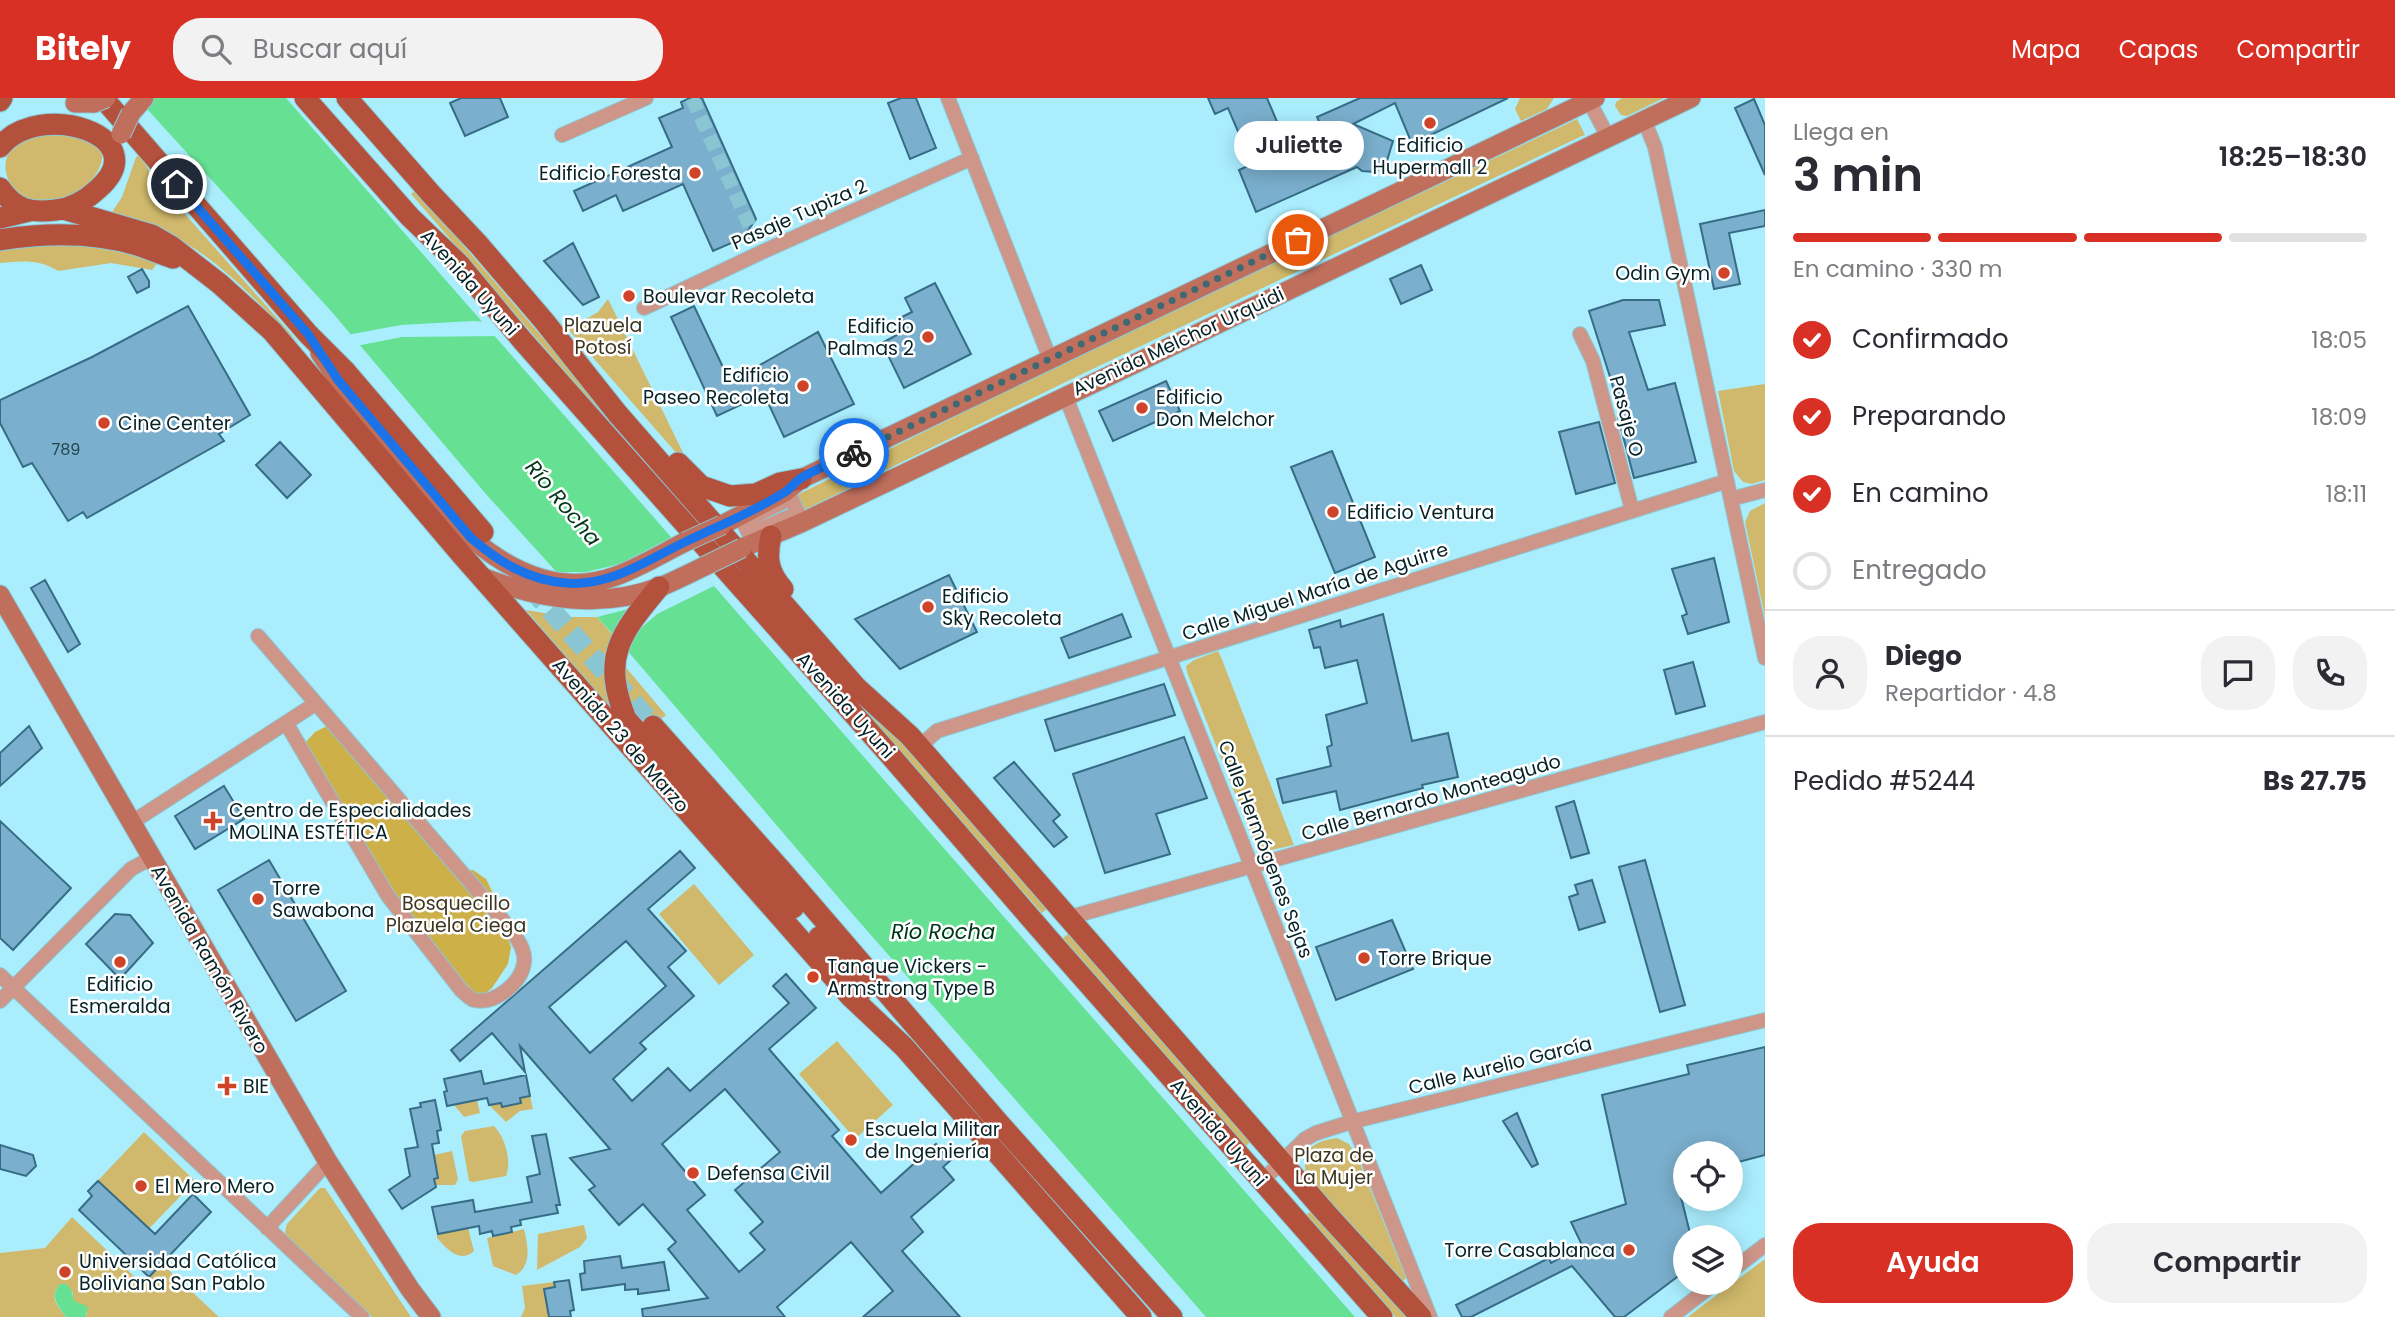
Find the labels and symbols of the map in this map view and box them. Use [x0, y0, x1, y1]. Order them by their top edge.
marker: Edificio Hupermall 2 [1422, 115, 1438, 131]
callout: Juliette [1233, 121, 1363, 170]
place label: Edificio Hupermall 2 [1373, 132, 1487, 181]
pin [147, 154, 207, 214]
place label: Edificio Foresta [539, 160, 681, 187]
marker: Edificio Foresta [687, 165, 703, 181]
street label: Pasaje Tupiza 2 [727, 172, 871, 256]
pin [1268, 210, 1328, 270]
street label: Avenida Uyuni [414, 223, 525, 342]
place label: Odin Gym [1615, 260, 1710, 287]
marker: Odin Gym [1716, 265, 1732, 281]
street label: Avenida Melchor Urquidi [1068, 280, 1288, 402]
place label: Boulevar Recoleta [643, 283, 814, 310]
marker: Boulevar Recoleta [621, 288, 637, 304]
park label: Plazuela Potosí [564, 312, 642, 361]
place label: Edificio Palmas 2 [827, 313, 914, 362]
marker: Edificio Palmas 2 [920, 329, 936, 345]
place label: Edificio Paseo Recoleta [643, 362, 789, 411]
street label: Pasaje O [1603, 372, 1650, 460]
marker: Edificio Paseo Recoleta [795, 378, 811, 394]
place label: Edificio Don Melchor [1156, 384, 1275, 433]
marker: Edificio Don Melchor [1134, 400, 1150, 416]
place label: Cine Center [118, 410, 231, 437]
marker: Cine Center [96, 415, 112, 431]
courier [819, 418, 889, 488]
house number: 789 [52, 438, 80, 461]
water label: Río Rocha [519, 453, 608, 552]
place label: Edificio Ventura [1347, 499, 1494, 526]
marker: Edificio Ventura [1325, 504, 1341, 520]
street label: Calle Miguel María de Aguirre [1179, 536, 1452, 647]
place label: Edificio Sky Recoleta [942, 583, 1062, 632]
marker: Edificio Sky Recoleta [920, 599, 936, 615]
street label: Avenida Uyuni [790, 646, 901, 765]
street label: Avenida 23 de Marzo [546, 652, 695, 818]
street label: Calle Hermógenes Sejas [1211, 736, 1320, 962]
street label: Calle Bernardo Monteagudo [1298, 747, 1564, 847]
place label: Centro de Especialidades MOLINA ESTÉTICA [229, 797, 471, 846]
marker: Centro de Especialidades MOLINA ESTÉTICA [203, 811, 223, 831]
street label: Avenida Ramón Rivero [144, 860, 275, 1059]
place label: Torre Sawabona [272, 875, 374, 924]
park label: Bosquecillo Plazuela Ciega [386, 890, 526, 939]
marker: Torre Sawabona [250, 891, 266, 907]
water label: Río Rocha [891, 917, 995, 946]
place label: Torre Brique [1378, 945, 1492, 972]
marker: Torre Brique [1356, 950, 1372, 966]
place label: Tanque Vickers - Armstrong Type B [827, 953, 995, 1002]
marker: Edificio Esmeralda [112, 954, 128, 970]
marker: Tanque Vickers - Armstrong Type B [805, 969, 821, 985]
place label: Edificio Esmeralda [69, 971, 171, 1020]
street label: Calle Aurelio García [1406, 1030, 1595, 1101]
street label: Avenida Uyuni [1164, 1072, 1273, 1192]
place label: BIE [243, 1073, 269, 1100]
marker: BIE [217, 1076, 237, 1096]
place label: Escuela Militar de Ingeniería [865, 1116, 1000, 1165]
marker: Escuela Militar de Ingeniería [843, 1132, 859, 1148]
park label: Plaza de La Mujer [1294, 1142, 1374, 1191]
place label: Defensa Civil [707, 1160, 830, 1187]
marker: Defensa Civil [685, 1165, 701, 1181]
place label: El Mero Mero [155, 1173, 274, 1200]
marker: El Mero Mero [133, 1178, 149, 1194]
place label: Torre Casablanca [1444, 1237, 1615, 1264]
marker: Torre Casablanca [1621, 1242, 1637, 1258]
place label: Universidad Católica Boliviana San Pablo [79, 1248, 277, 1297]
marker: Universidad Católica Boliviana San Pablo [57, 1264, 73, 1280]

